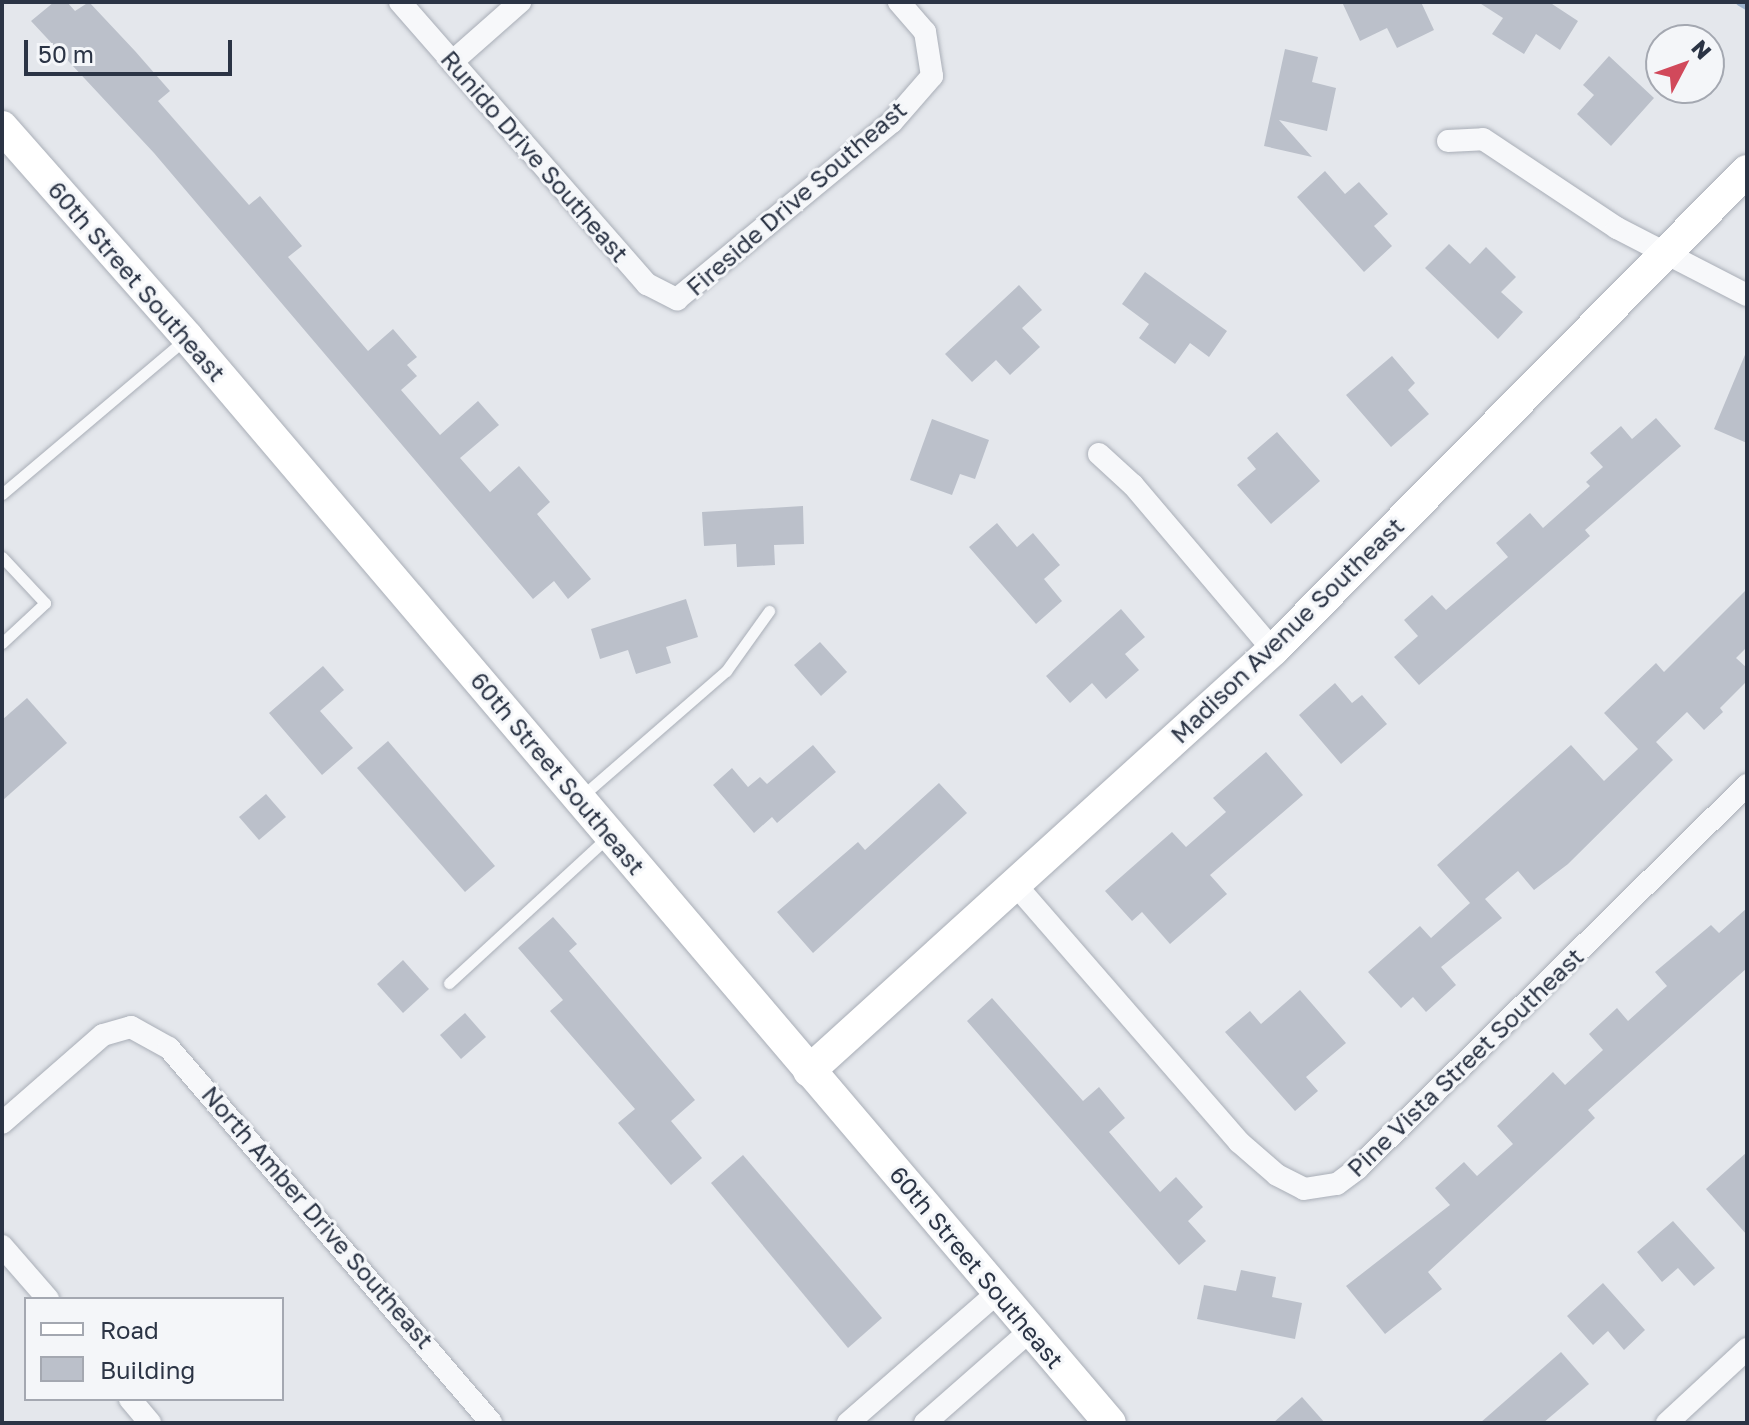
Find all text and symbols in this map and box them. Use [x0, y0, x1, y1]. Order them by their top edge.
scale bar [28, 24, 236, 74]
north arrow [1645, 24, 1725, 104]
text: N [1686, 34, 1718, 64]
text: 50 m [38, 39, 94, 68]
street label: Runido Drive Southeast [435, 44, 635, 268]
street label: Fireside Drive Southeast [680, 95, 912, 301]
street label: 60th Street Southeast [42, 175, 232, 387]
street label: Madison Avenue Southeast [1165, 511, 1409, 749]
street label: 60th Street Southeast [465, 666, 651, 880]
street label: Pine Vista Street Southeast [1341, 942, 1589, 1182]
street label: North Amber Drive Southeast [196, 1080, 440, 1354]
street label: 60th Street Southeast [884, 1160, 1070, 1374]
legend [24, 1297, 284, 1401]
text: Road [100, 1315, 159, 1344]
text: Building [100, 1355, 195, 1384]

